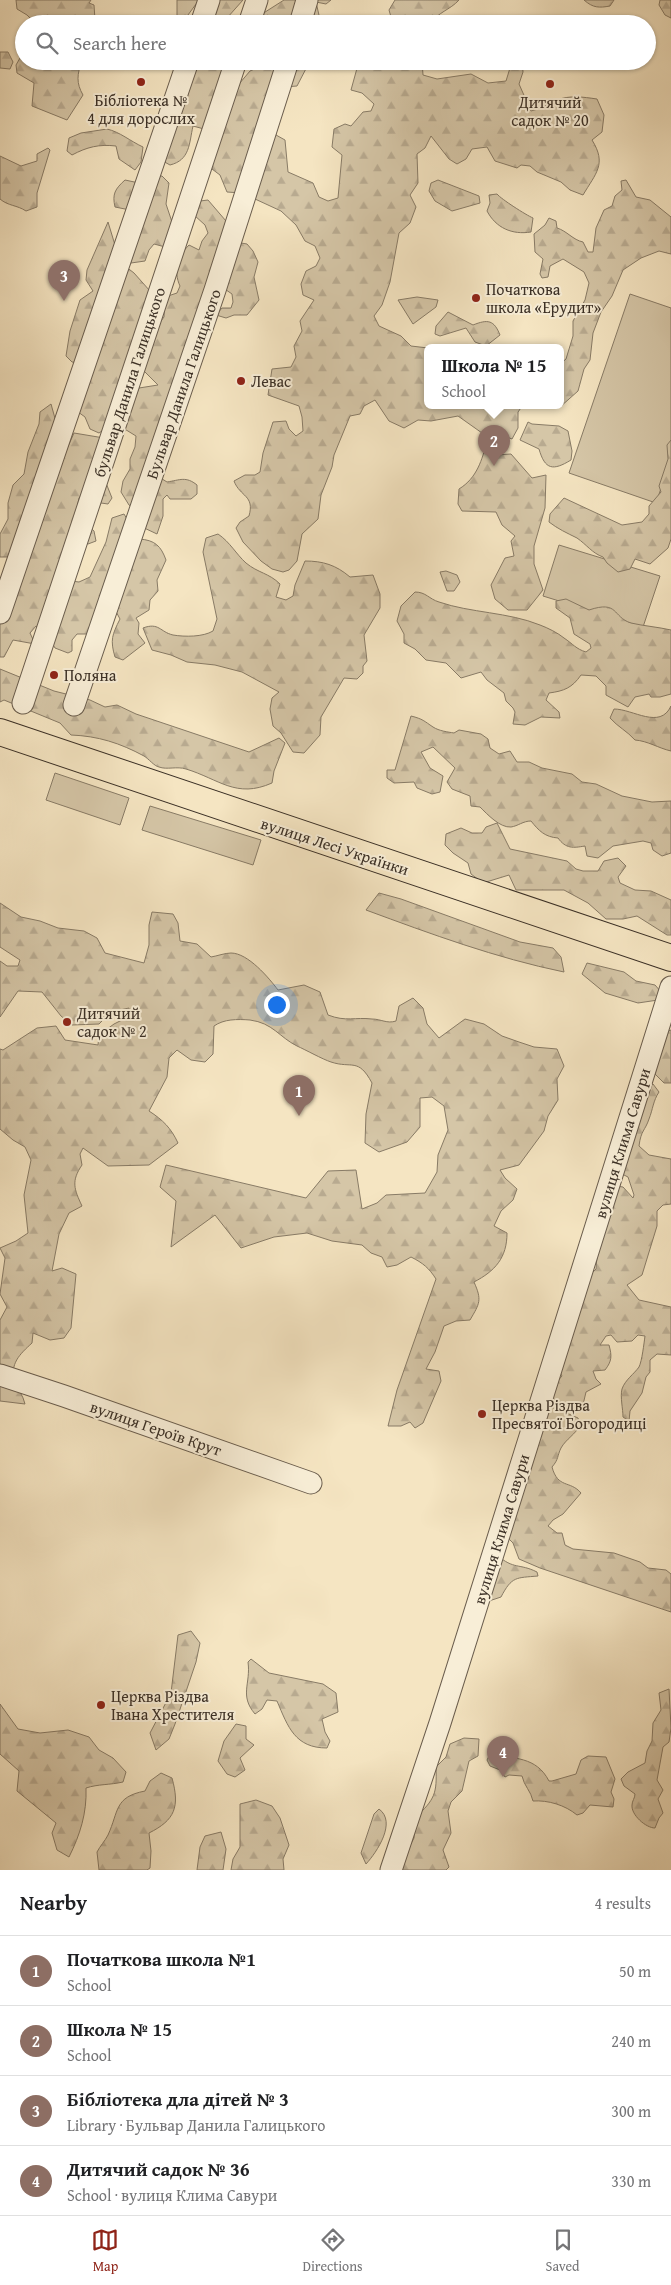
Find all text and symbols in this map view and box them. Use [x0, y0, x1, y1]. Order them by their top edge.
search box [15, 15, 656, 70]
icon: search [33, 29, 61, 57]
text: Search here [73, 29, 167, 57]
marker: Бібліотека № 4 для дорослих [135, 76, 147, 88]
marker: Дитячий садок № 20 [544, 78, 556, 90]
place label: Бібліотека № 4 для дорослих [87, 88, 196, 130]
place label: Дитячий садок № 20 [511, 90, 589, 132]
pin: 3 [48, 260, 80, 301]
place label: Початкова школа «Ерудит» [486, 277, 601, 319]
street label: бульвар Данила Галицького [87, 284, 171, 480]
street label: Бульвар Данила Галицького [139, 286, 227, 482]
marker: Початкова школа «Ерудит» [470, 292, 482, 304]
popup [424, 344, 564, 409]
text: Школа № 15 [441, 351, 547, 379]
place label: Левас [251, 369, 291, 393]
marker: Левас [235, 375, 247, 387]
text: School [441, 379, 486, 403]
pin: 2 [478, 425, 510, 466]
place label: Поляна [64, 663, 117, 687]
marker: Поляна [48, 669, 60, 681]
street label: вулиця Лесі Українки [258, 811, 412, 881]
your location [264, 992, 290, 1018]
place label: Дитячий садок № 2 [76, 1001, 147, 1043]
marker: Дитячий садок № 2 [61, 1016, 73, 1028]
street label: вулиця Клима Савури [588, 1064, 656, 1221]
pin: 1 [283, 1075, 315, 1116]
place label: Церква Різдва Пресвятої Богородиці [492, 1393, 647, 1435]
street label: вулиця Героїв Крут [87, 1394, 225, 1462]
marker: Церква Різдва Пресвятої Богородиці [476, 1408, 488, 1420]
street label: вулиця Клима Савури [467, 1450, 535, 1607]
place label: Церква Різдва Івана Хрестителя [111, 1684, 234, 1726]
marker: Церква Різдва Івана Хрестителя [95, 1699, 107, 1711]
pin: 4 [487, 1736, 519, 1777]
text: Nearby [20, 1887, 87, 1918]
text: 4 results [594, 1891, 651, 1915]
text: Початкова школа №1 [67, 1945, 256, 1973]
text: 1 [32, 1959, 40, 1983]
text: 50 m [619, 1959, 651, 1983]
text: School [67, 1973, 111, 1997]
text: Школа № 15 [67, 2015, 172, 2043]
text: 2 [32, 2029, 40, 2053]
text: 240 m [611, 2029, 651, 2053]
text: School [67, 2043, 111, 2067]
text: Бібліотека дла дітей № 3 [67, 2085, 289, 2113]
text: 3 [32, 2099, 40, 2123]
text: 300 m [611, 2099, 651, 2123]
text: Library · Бульвар Данила Галицького [67, 2113, 325, 2137]
text: Дитячий садок № 36 [67, 2155, 250, 2183]
text: 4 [32, 2169, 40, 2193]
text: 330 m [611, 2169, 651, 2193]
text: School · вулиця Клима Савури [67, 2183, 277, 2207]
tab: Map [91, 2226, 119, 2276]
tab: Directions [302, 2226, 363, 2276]
tab: Saved [546, 2226, 580, 2276]

